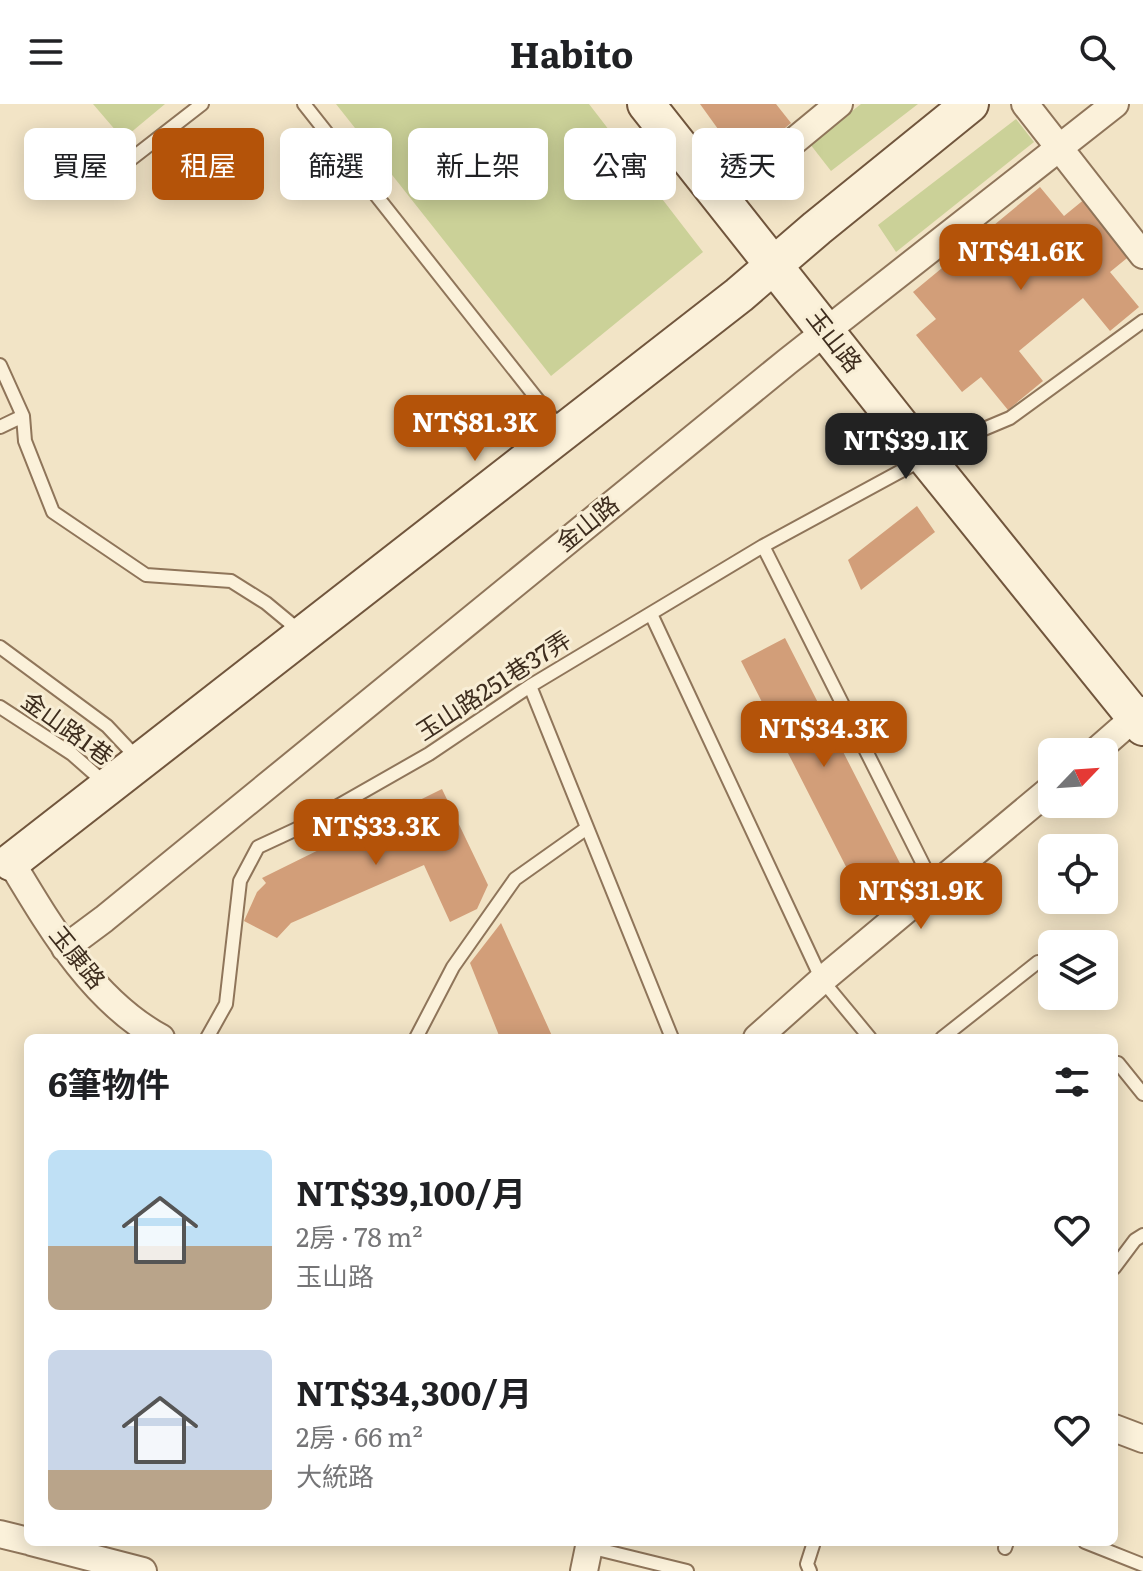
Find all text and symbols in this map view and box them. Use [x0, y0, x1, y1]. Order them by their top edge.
text: Habito [510, 26, 633, 79]
icon: menu [24, 30, 68, 74]
icon: search [1075, 30, 1119, 74]
chip: 買屋 [24, 128, 136, 200]
chip: 租屋 [152, 128, 264, 200]
chip: 篩選 [280, 128, 392, 200]
chip: 新上架 [408, 128, 548, 200]
chip: 公寓 [564, 128, 676, 200]
chip: 透天 [692, 128, 804, 200]
pin: NT$41.6K [938, 224, 1104, 292]
text: NT$41.6K [957, 230, 1085, 269]
street label: 玉山路 [800, 300, 872, 379]
pin: NT$81.3K [392, 395, 558, 463]
text: NT$81.3K [412, 401, 538, 440]
pin: NT$39.1K [823, 413, 989, 481]
text: NT$39.1K [843, 419, 969, 458]
street label: 金山路 [547, 486, 625, 558]
street label: 玉山路251巷37弄 [408, 621, 577, 747]
street label: 金山路1巷 [15, 682, 122, 772]
pin: NT$34.3K [741, 701, 907, 769]
text: NT$34.3K [759, 707, 889, 746]
north arrow [1038, 738, 1118, 818]
map controls [1038, 738, 1118, 1010]
pin: NT$33.3K [293, 799, 459, 867]
text: NT$33.3K [312, 805, 440, 844]
button: locate [1038, 834, 1118, 914]
pin: NT$31.9K [838, 863, 1004, 931]
text: NT$31.9K [858, 869, 984, 908]
street label: 玉康路 [43, 917, 115, 995]
button: layers [1038, 930, 1118, 1010]
text: 6筆物件 [48, 1057, 170, 1107]
icon: filters [1050, 1060, 1094, 1104]
text: NT$39,100/月 [296, 1166, 526, 1216]
icon: home [112, 1182, 208, 1278]
icon: heart [1050, 1208, 1094, 1252]
text: 2房 · 78 m² [296, 1216, 423, 1255]
text: 玉山路 [296, 1255, 374, 1294]
text: NT$34,300/月 [296, 1366, 532, 1416]
icon: home [112, 1382, 208, 1478]
icon: heart [1050, 1408, 1094, 1452]
text: 2房 · 66 m² [296, 1416, 423, 1455]
text: 大統路 [296, 1455, 374, 1494]

